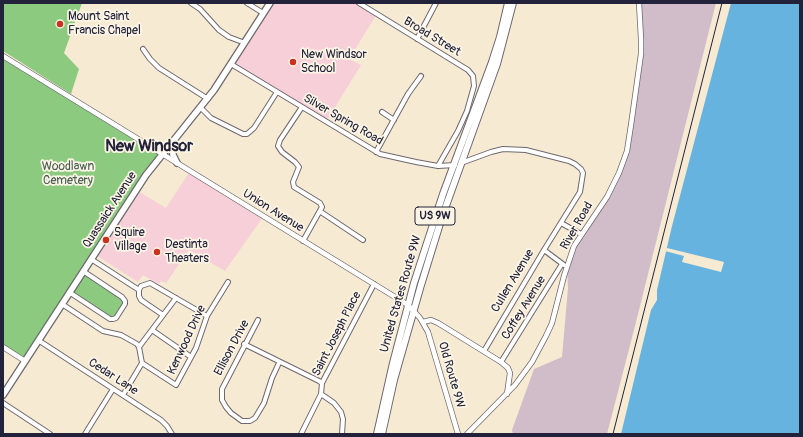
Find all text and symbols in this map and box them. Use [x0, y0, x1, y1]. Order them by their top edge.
place label: Mount Saint Francis Chapel [68, 10, 141, 38]
street label: Broad Street [401, 14, 463, 60]
marker: Mount Saint Francis Chapel [55, 19, 65, 29]
place label: New Windsor School [301, 48, 367, 76]
marker: New Windsor School [288, 57, 298, 67]
street label: Silver Spring Road [301, 91, 385, 149]
district label: New Windsor [105, 137, 193, 157]
park label: Woodlawn Cemetery [42, 160, 94, 188]
street label: Quassaick Avenue [80, 169, 140, 251]
street label: Union Avenue [240, 186, 306, 236]
street label: River Road [558, 200, 596, 252]
road number: US 9W [415, 207, 455, 225]
place label: Squire Village [114, 226, 147, 254]
street label: United States Route 9W [377, 234, 425, 354]
marker: Squire Village [101, 235, 111, 245]
place label: Destinta Theaters [165, 238, 209, 266]
marker: Destinta Theaters [152, 247, 162, 257]
street label: Cullen Avenue [489, 247, 537, 315]
street label: Coffey Avenue [499, 274, 549, 342]
street label: Saint Joseph Place [309, 289, 365, 379]
street label: Kenwood Drive [165, 303, 209, 377]
street label: Ellison Drive [211, 318, 253, 378]
street label: Old Route 9W [435, 340, 467, 410]
street label: Cedar Lane [85, 356, 141, 398]

